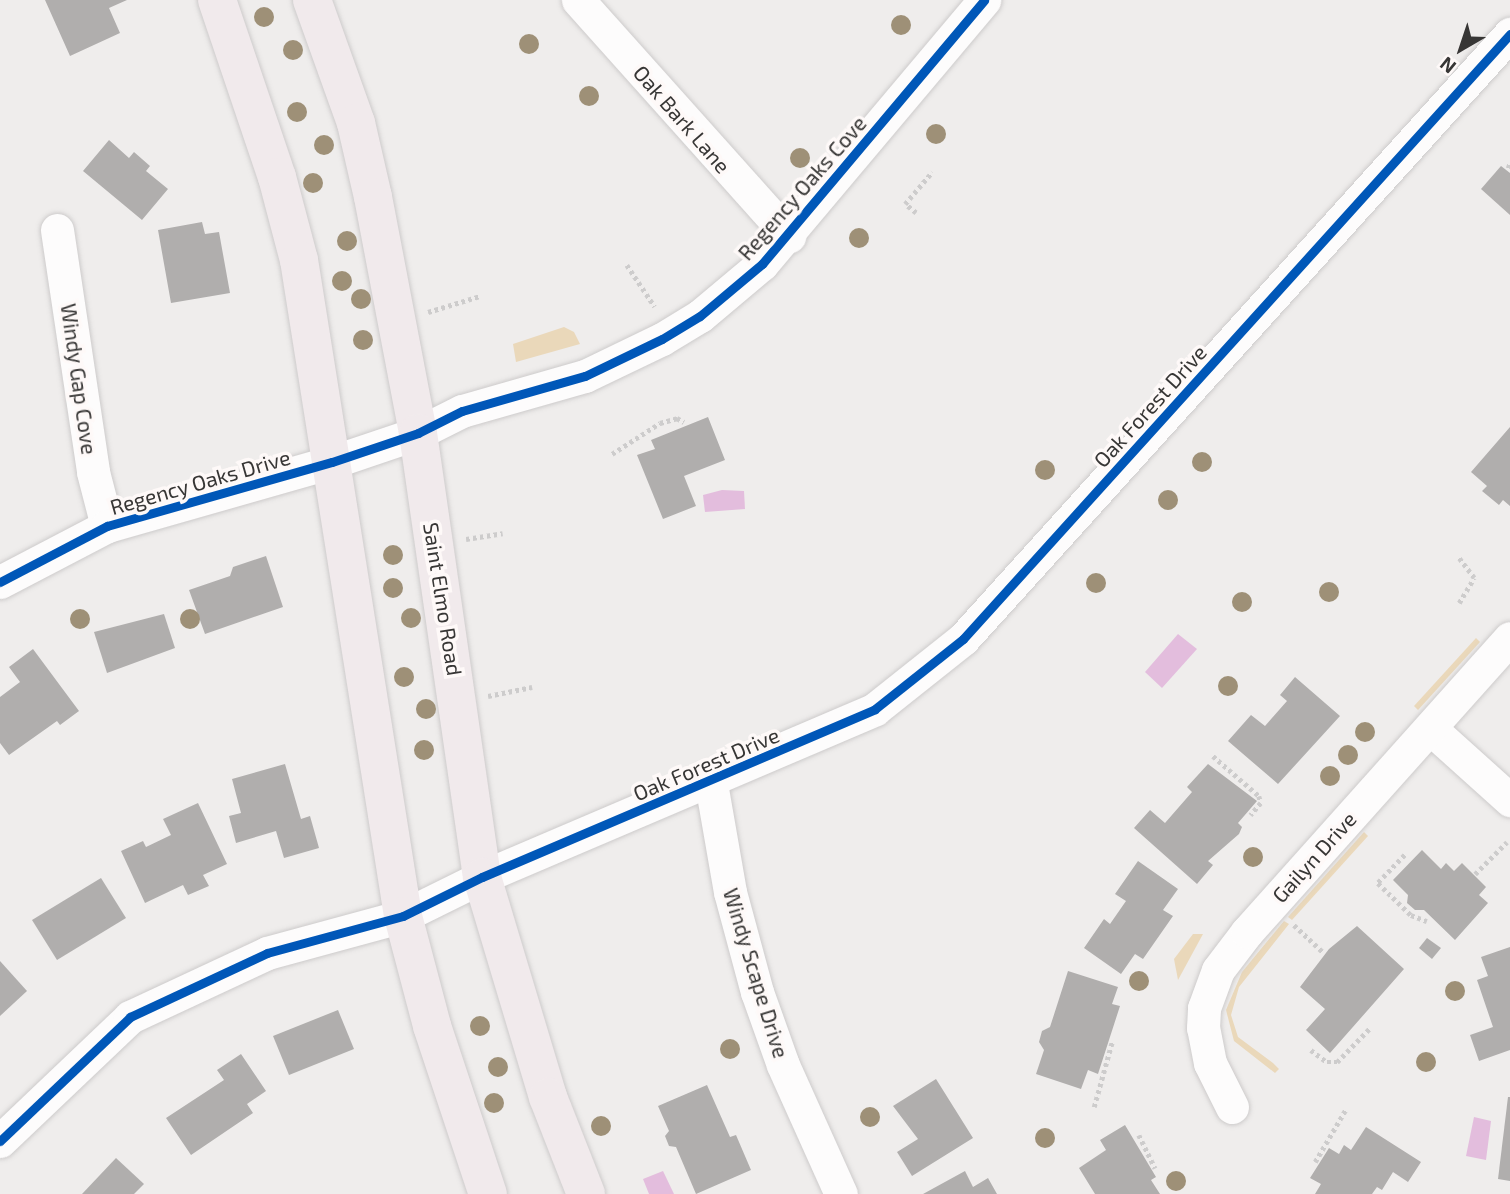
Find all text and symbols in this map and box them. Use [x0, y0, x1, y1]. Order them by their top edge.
north arrow [1426, 14, 1496, 84]
text: N [1435, 52, 1460, 79]
street label: Oak Bark Lane [628, 60, 736, 178]
street label: Regency Oaks Cove [732, 111, 872, 265]
street label: Windy Gap Cove [56, 302, 102, 456]
street label: Oak Forest Drive [1088, 339, 1212, 473]
street label: Regency Oaks Drive [107, 444, 293, 520]
street label: Saint Elmo Road [418, 521, 468, 677]
street label: Oak Forest Drive [629, 722, 783, 806]
street label: Gailyn Drive [1267, 806, 1361, 908]
street label: Windy Scape Drive [718, 885, 794, 1061]

